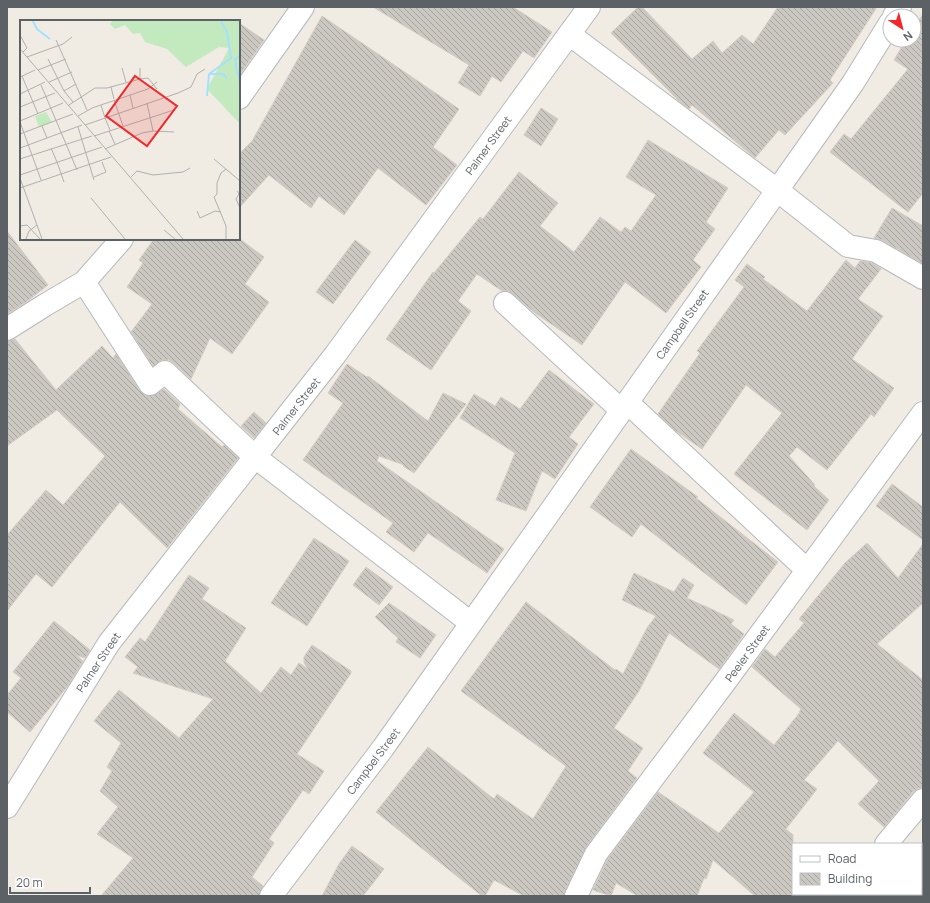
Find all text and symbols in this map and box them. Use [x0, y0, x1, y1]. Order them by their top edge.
north arrow [882, 8, 922, 48]
inset map [20, 20, 240, 240]
text: N [900, 28, 916, 45]
street label: Palmer Street [462, 113, 514, 177]
street label: Campbell Street [652, 286, 712, 362]
street label: Palmer Street [269, 374, 323, 438]
street label: Peeler Street [721, 622, 773, 684]
street label: Palmer Street [72, 629, 124, 695]
street label: Campbel Street [343, 725, 403, 797]
legend [792, 843, 922, 895]
text: Road [828, 850, 856, 867]
scale bar [10, 869, 90, 895]
text: Building [828, 870, 872, 887]
text: 20 m [16, 874, 43, 891]

